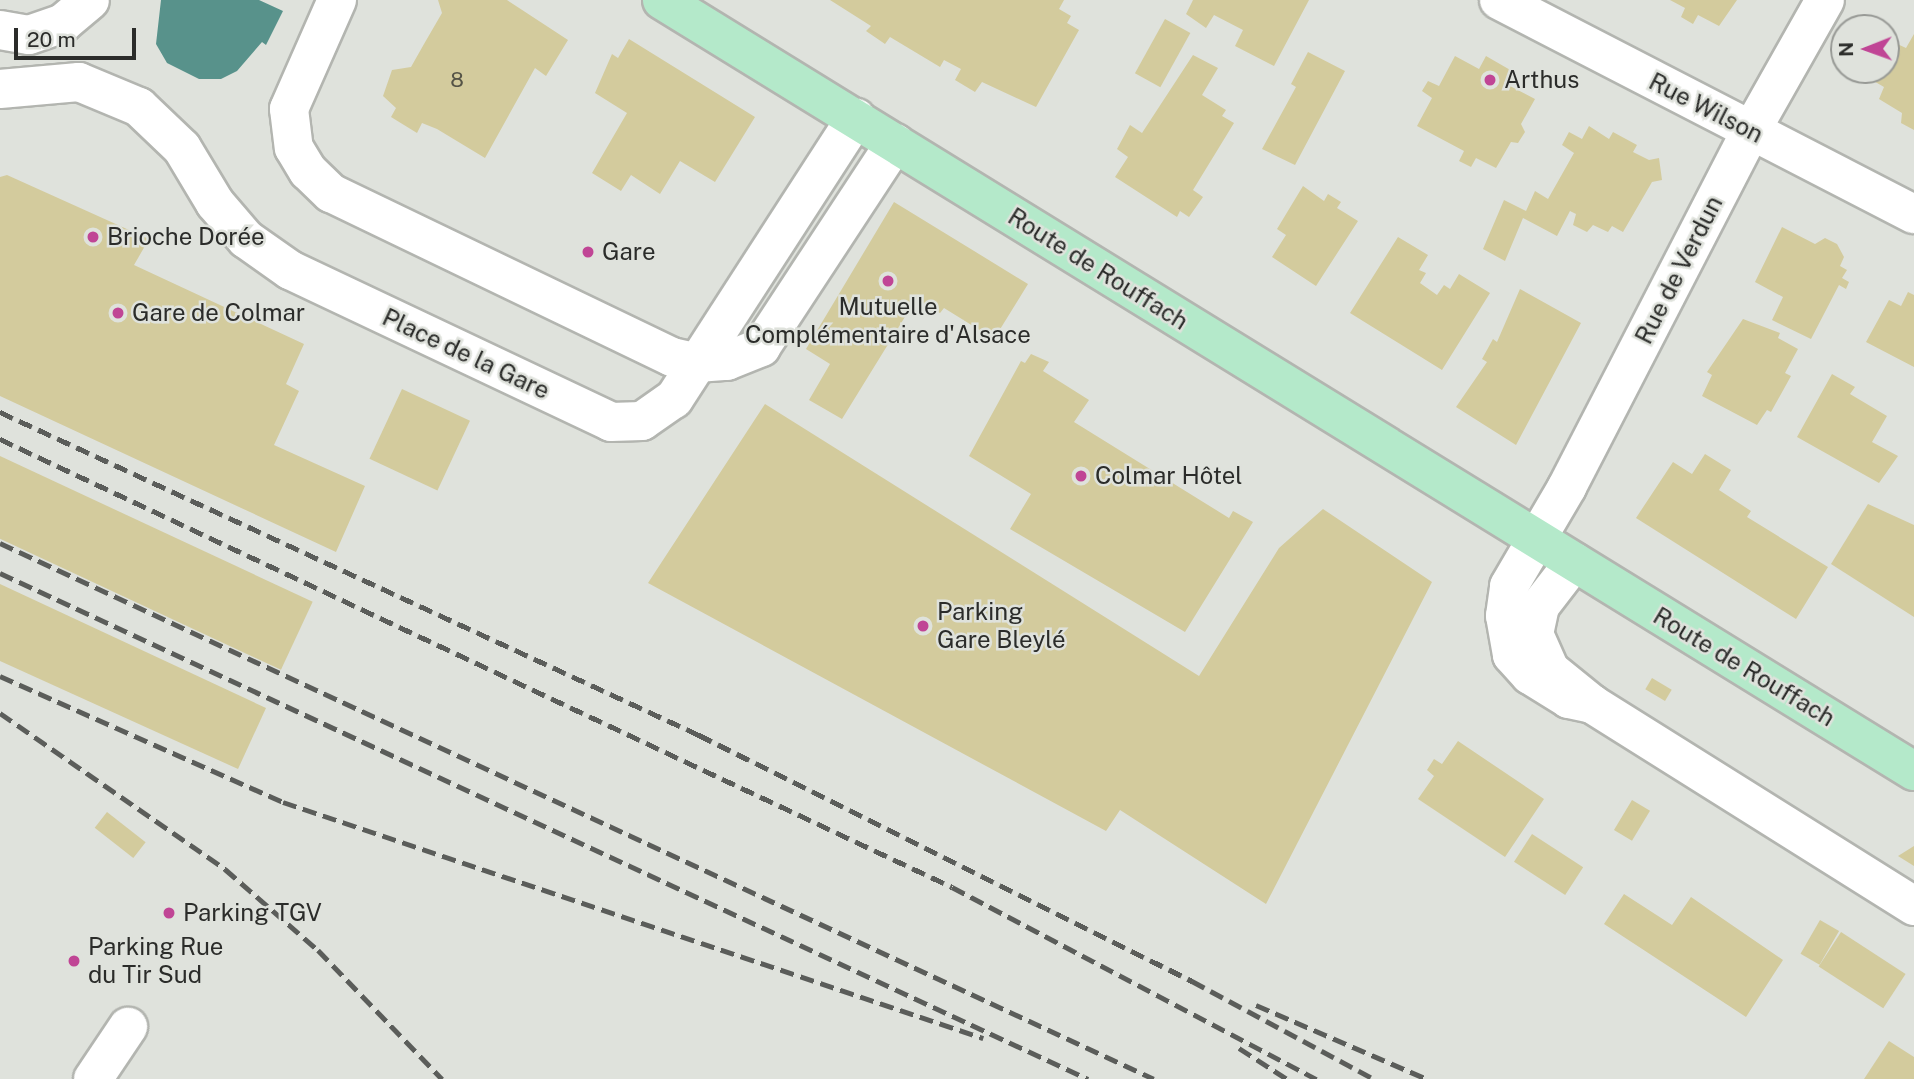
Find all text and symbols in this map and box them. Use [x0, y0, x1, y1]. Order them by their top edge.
scale bar [18, 14, 140, 58]
north arrow [1830, 14, 1900, 84]
text: 20 m [27, 27, 76, 52]
text: N [1835, 42, 1857, 57]
place label: Arthus [1504, 66, 1579, 94]
house number: 8 [450, 67, 464, 93]
street label: Rue Wilson [1644, 67, 1768, 149]
marker: Arthus [1482, 72, 1498, 88]
street label: Rue de Verdun [1629, 191, 1729, 349]
street label: Route de Rouffach [1002, 202, 1194, 336]
place label: Brioche Dorée [107, 223, 265, 251]
marker: Brioche Dorée [85, 229, 101, 245]
place label: Gare [602, 238, 656, 266]
marker: Gare [580, 244, 596, 260]
marker: Mutuelle Complémentaire d'Alsace [880, 273, 896, 289]
place label: Mutuelle Complémentaire d'Alsace [745, 293, 1031, 349]
place label: Gare de Colmar [132, 299, 306, 327]
street label: Place de la Gare [378, 303, 554, 405]
marker: Gare de Colmar [110, 305, 126, 321]
place label: Colmar Hôtel [1095, 462, 1243, 490]
marker: Colmar Hôtel [1073, 468, 1089, 484]
place label: Parking Gare Bleylé [937, 598, 1066, 654]
street label: Route de Rouffach [1648, 601, 1840, 733]
marker: Parking Gare Bleylé [915, 618, 931, 634]
place label: Parking TGV [183, 899, 322, 927]
marker: Parking TGV [161, 905, 177, 921]
place label: Parking Rue du Tir Sud [88, 933, 223, 989]
marker: Parking Rue du Tir Sud [66, 953, 82, 969]

